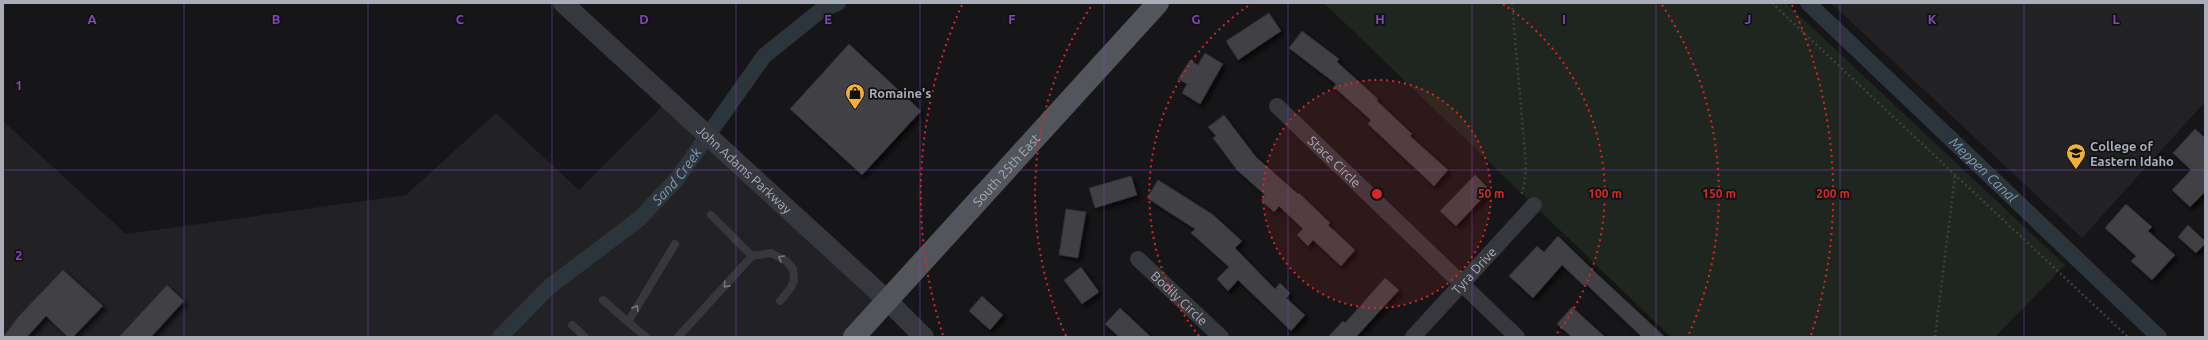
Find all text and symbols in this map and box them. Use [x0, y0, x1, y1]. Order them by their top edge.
text: A [87, 12, 97, 26]
text: B [272, 12, 281, 26]
text: C [456, 12, 465, 26]
text: D [639, 12, 649, 26]
text: E [824, 12, 832, 26]
text: F [1008, 12, 1016, 26]
text: G [1192, 12, 1201, 26]
text: H [1375, 12, 1385, 26]
text: I [1562, 12, 1566, 26]
text: J [1745, 12, 1751, 26]
text: K [1928, 12, 1937, 26]
text: L [2112, 12, 2120, 26]
text: 1 [15, 78, 23, 92]
shop icon: Romaine's [844, 82, 866, 110]
place label: Romaine's [869, 86, 931, 100]
street label: John Adams Parkway [694, 122, 795, 216]
street label: South 25th East [970, 131, 1042, 209]
street label: Stace Circle [1305, 133, 1364, 190]
water label: Meppen Canal [1946, 134, 2020, 206]
place label: College of Eastern Idaho [2090, 139, 2174, 168]
school or university icon: College of Eastern Idaho [2065, 142, 2087, 170]
water label: Sand Creek [648, 144, 705, 209]
centre of rings [1370, 187, 1384, 201]
text: 50 m [1478, 187, 1504, 200]
text: 100 m [1588, 187, 1622, 200]
text: 150 m [1702, 187, 1736, 200]
text: 200 m [1816, 187, 1850, 200]
street label: Tyra Drive [1449, 244, 1499, 297]
text: 2 [15, 248, 23, 262]
one-way arrow [778, 256, 785, 263]
street label: Bodily Circle [1148, 268, 1211, 328]
one-way arrow [723, 280, 730, 288]
one-way arrow [632, 305, 639, 312]

